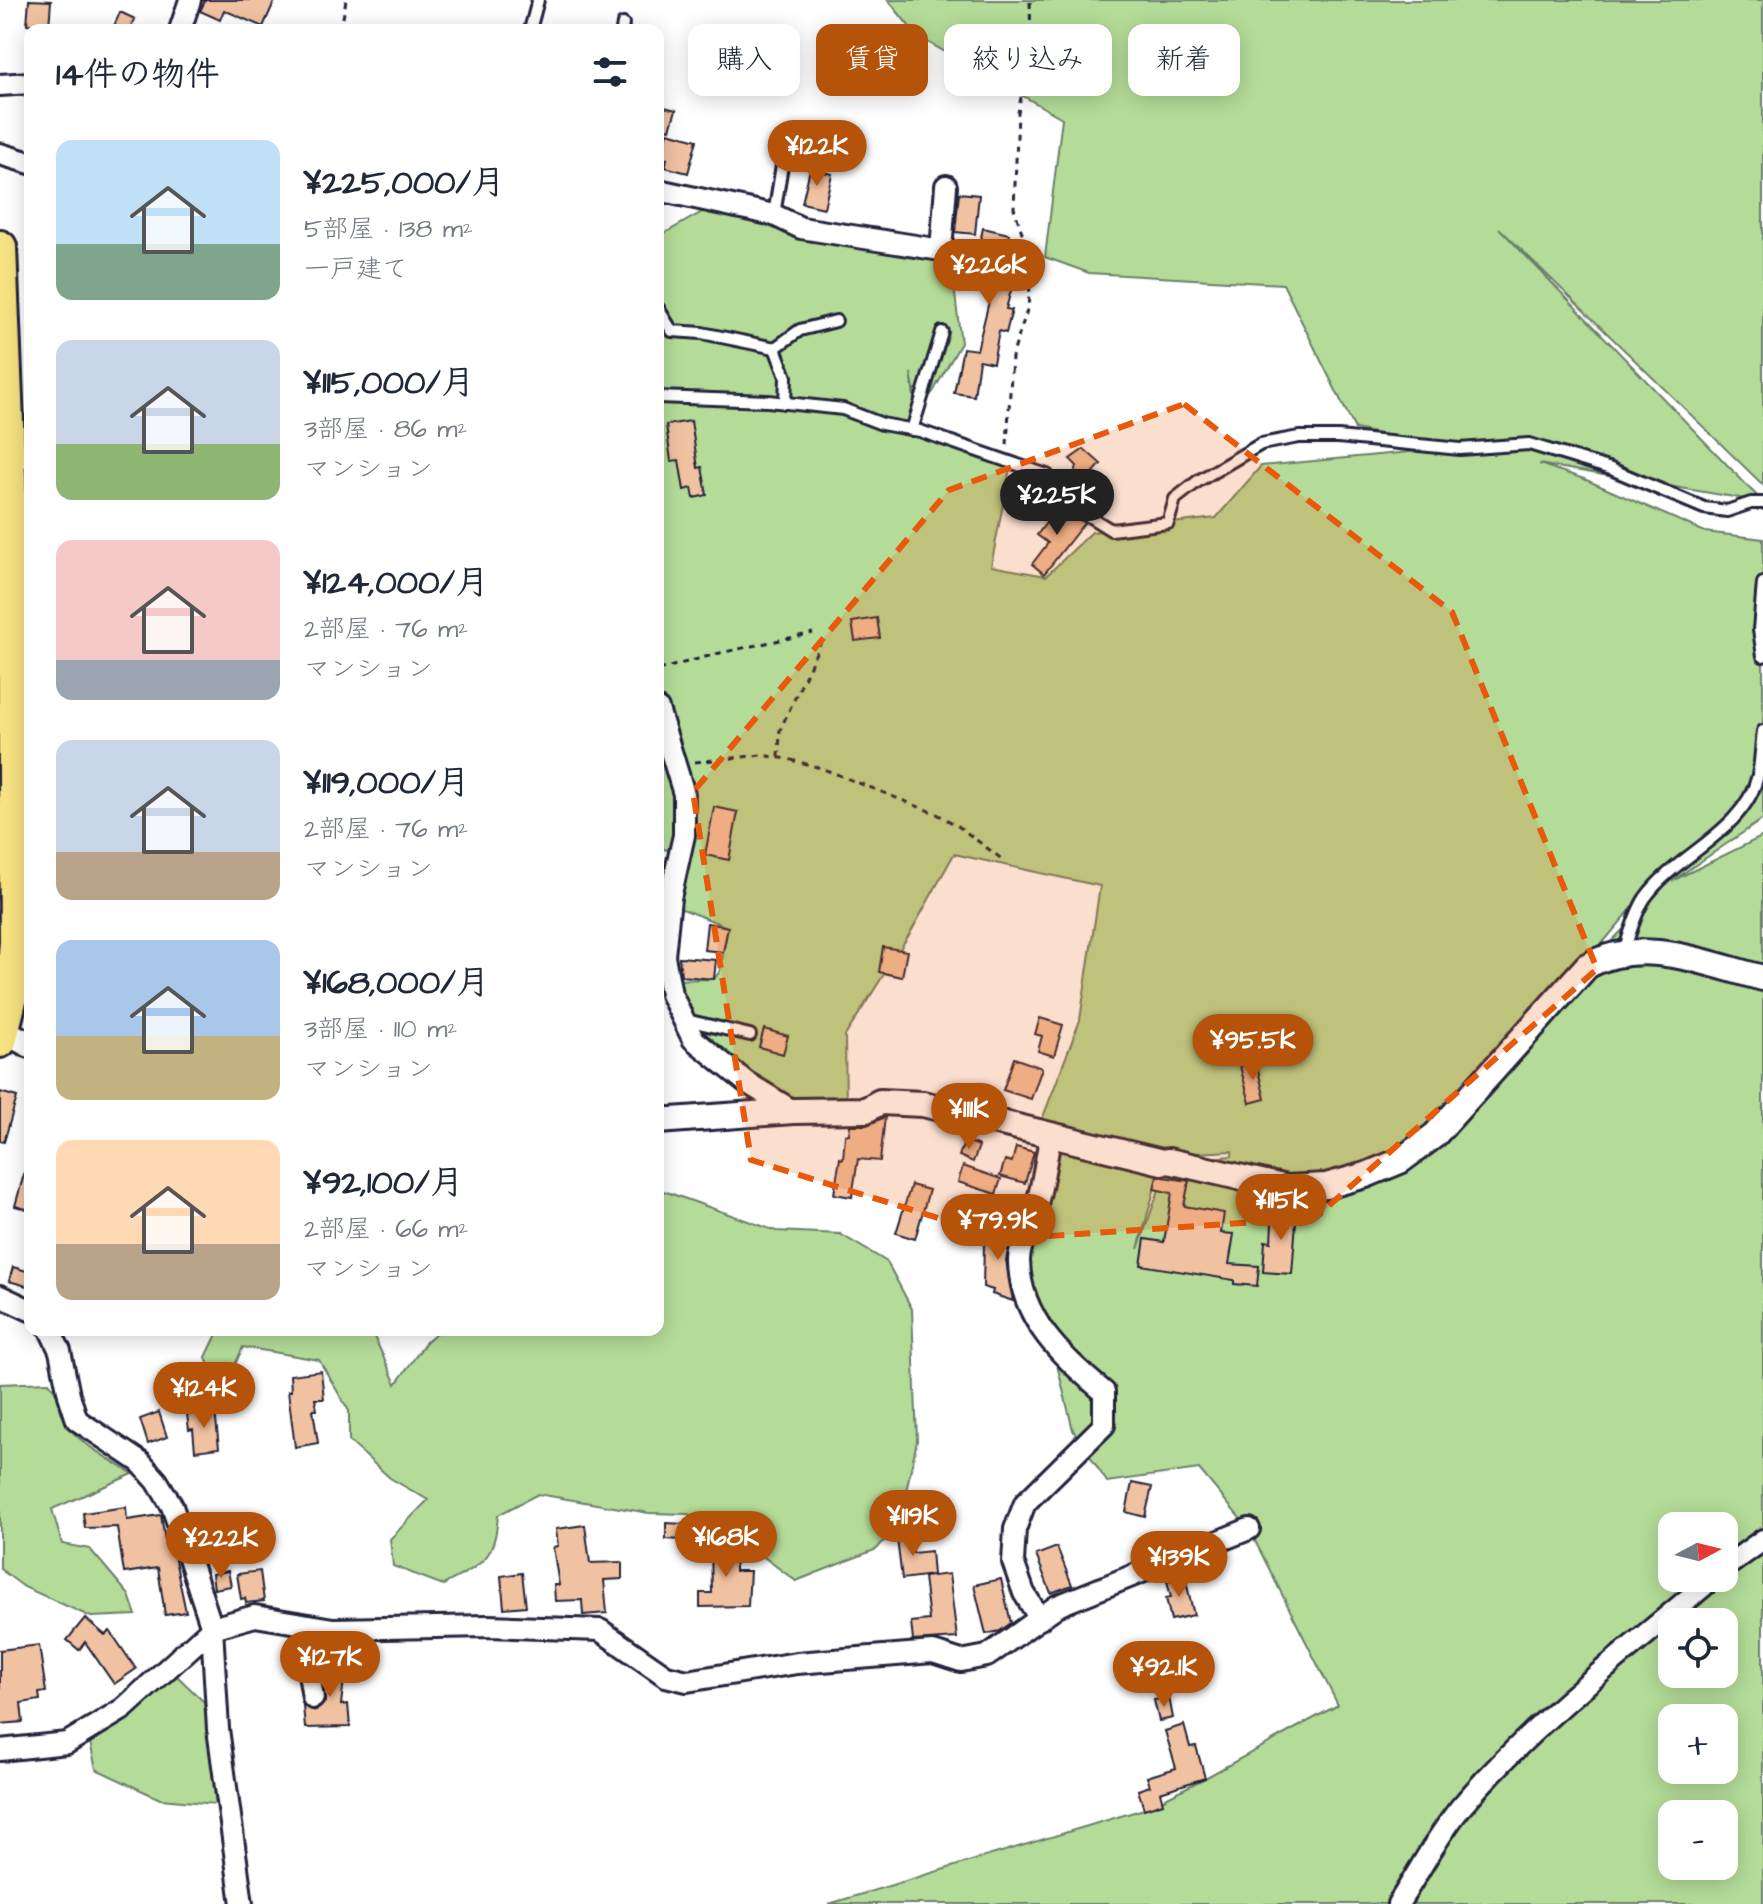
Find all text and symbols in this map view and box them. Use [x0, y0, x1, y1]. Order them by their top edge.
chip: 購入 [688, 24, 800, 96]
chip: 賃貸 [816, 24, 928, 96]
chip: 絞り込み [944, 24, 1112, 96]
chip: 新着 [1128, 24, 1240, 96]
icon: filters [588, 50, 632, 94]
text: 14件の物件 [56, 51, 220, 99]
pin: ¥122K [761, 120, 873, 188]
text: ¥122K [786, 128, 848, 164]
text: ¥225,000/月 [304, 159, 505, 207]
icon: home [120, 172, 216, 268]
text: 5部屋 · 138 m² [304, 211, 473, 247]
pin: ¥226K [933, 239, 1045, 307]
text: ¥226K [951, 247, 1027, 283]
text: 一戸建て [304, 251, 408, 287]
text: ¥115,000/月 [304, 359, 475, 407]
icon: home [120, 372, 216, 468]
text: 3部屋 · 86 m² [304, 411, 467, 447]
text: マンション [304, 451, 433, 487]
pin: ¥225K [1001, 469, 1113, 537]
text: ¥225K [1018, 477, 1096, 513]
text: ¥124,000/月 [304, 559, 489, 607]
icon: home [120, 572, 216, 668]
text: 2部屋 · 76 m² [304, 611, 468, 647]
text: マンション [304, 651, 433, 687]
text: ¥119,000/月 [304, 759, 470, 807]
icon: home [120, 772, 216, 868]
text: 2部屋 · 76 m² [304, 811, 468, 847]
text: マンション [304, 851, 433, 887]
text: ¥168,000/月 [304, 959, 490, 1007]
icon: home [120, 972, 216, 1068]
text: 3部屋 · 110 m² [304, 1011, 457, 1047]
pin: ¥95.5K [1188, 1014, 1318, 1082]
text: ¥95.5K [1211, 1022, 1295, 1058]
text: マンション [304, 1051, 433, 1087]
pin: ¥111K [913, 1083, 1025, 1151]
text: ¥111K [949, 1091, 989, 1127]
text: ¥92,100/月 [304, 1159, 464, 1207]
icon: home [120, 1172, 216, 1268]
pin: ¥115K [1225, 1174, 1337, 1242]
text: ¥115K [1254, 1182, 1308, 1218]
pin: ¥79.9K [933, 1194, 1063, 1262]
text: ¥79.9K [959, 1202, 1037, 1238]
text: 2部屋 · 66 m² [304, 1211, 468, 1247]
text: マンション [304, 1251, 433, 1287]
pin: ¥124K [148, 1362, 260, 1430]
text: ¥124K [171, 1370, 237, 1406]
pin: ¥119K [857, 1490, 969, 1558]
text: ¥119K [887, 1498, 939, 1534]
pin: ¥168K [670, 1511, 782, 1579]
pin: ¥222K [165, 1512, 277, 1580]
north arrow [1658, 1512, 1738, 1592]
map controls [1658, 1512, 1738, 1880]
text: ¥168K [693, 1519, 759, 1555]
text: ¥222K [184, 1520, 258, 1556]
pin: ¥139K [1123, 1531, 1235, 1599]
text: ¥139K [1149, 1539, 1210, 1575]
button: locate [1658, 1608, 1738, 1688]
pin: ¥127K [274, 1631, 386, 1699]
text: ¥127K [298, 1639, 362, 1675]
pin: ¥92.1K [1099, 1641, 1229, 1709]
text: ¥92.1K [1131, 1649, 1197, 1685]
button: + [1658, 1704, 1738, 1784]
button: − [1658, 1800, 1738, 1880]

